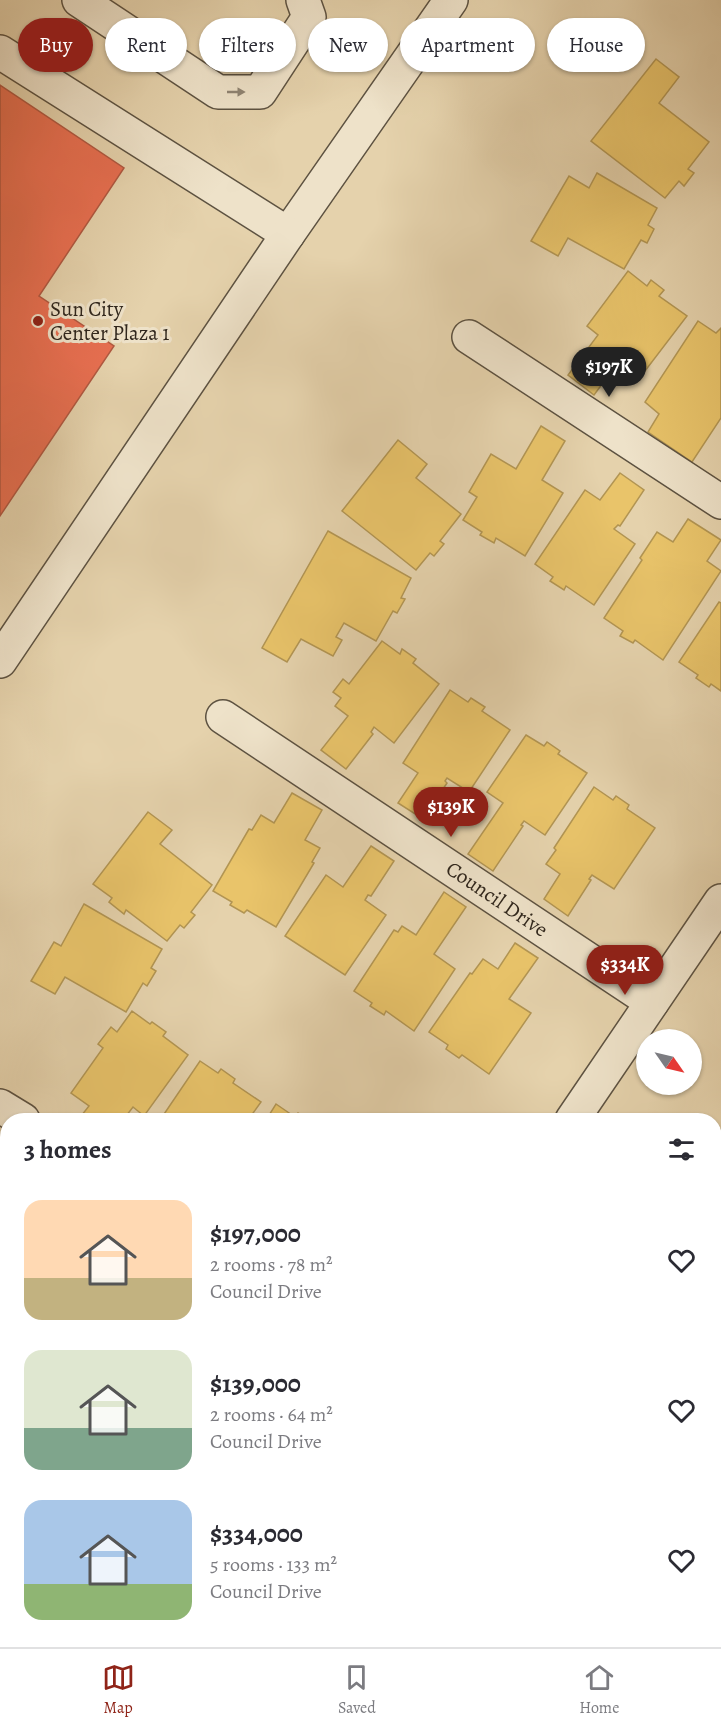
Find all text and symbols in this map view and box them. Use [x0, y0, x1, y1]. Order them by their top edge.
chip: Buy [18, 18, 93, 72]
chip: Rent [105, 18, 187, 72]
chip: Filters [199, 18, 296, 72]
chip: New [308, 18, 388, 72]
chip: Apartment [400, 18, 535, 72]
chip: House [547, 18, 645, 72]
one-way arrow [227, 87, 246, 97]
place label: Sun City Center Plaza 1 [50, 295, 169, 347]
marker: Sun City Center Plaza 1 [31, 314, 45, 328]
pin: $197K [567, 347, 651, 398]
text: $197K [585, 353, 633, 380]
pin: $139K [409, 787, 493, 838]
text: $139K [427, 793, 475, 820]
street label: Council Drive [441, 855, 553, 943]
pin: $334K [583, 945, 667, 996]
text: $334K [600, 951, 650, 978]
north arrow [636, 1029, 702, 1095]
map controls [636, 1029, 702, 1095]
text: 3 homes [24, 1132, 112, 1167]
icon: filters [665, 1133, 698, 1166]
text: $197,000 [210, 1216, 301, 1251]
icon: home [72, 1224, 144, 1296]
icon: heart [665, 1244, 698, 1277]
text: 2 rooms · 78 m² [210, 1251, 333, 1278]
text: Council Drive [210, 1278, 322, 1305]
text: $139,000 [210, 1366, 301, 1401]
icon: home [72, 1374, 144, 1446]
icon: heart [665, 1394, 698, 1427]
text: 2 rooms · 64 m² [210, 1401, 333, 1428]
text: Council Drive [210, 1428, 322, 1455]
text: $334,000 [210, 1516, 303, 1551]
icon: home [72, 1524, 144, 1596]
icon: heart [665, 1544, 698, 1577]
text: 5 rooms · 133 m² [210, 1551, 337, 1578]
text: Council Drive [210, 1578, 322, 1605]
tab: Map [102, 1661, 135, 1719]
tab: Saved [338, 1661, 376, 1719]
tab: Home [579, 1661, 619, 1719]

